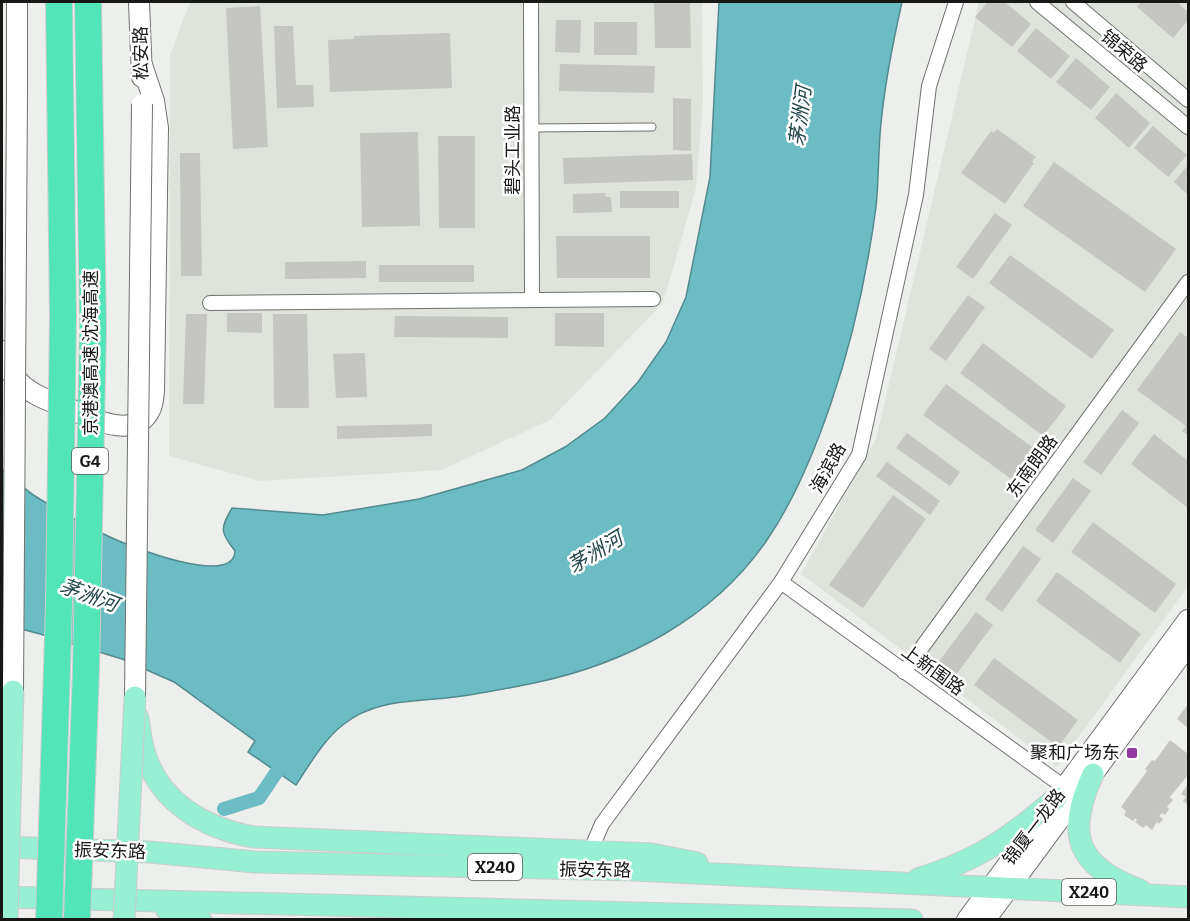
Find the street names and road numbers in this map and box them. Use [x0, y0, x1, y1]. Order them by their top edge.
street label: 锦荣路 [1096, 25, 1152, 77]
street label: 松安路 [130, 26, 152, 80]
street label: 碧头工业路 [502, 105, 524, 195]
street label: 京港澳高速 沈海高速 [80, 270, 102, 436]
street label: 东南朗路 [1002, 430, 1062, 502]
street label: 海滨路 [805, 439, 851, 497]
road number: G4 [72, 448, 108, 474]
street label: 上新围路 [897, 640, 969, 700]
street label: 锦厦一龙路 [998, 784, 1070, 870]
street label: 振安东路 [74, 839, 146, 863]
road number: X240 [468, 854, 522, 880]
street label: 振安东路 [559, 858, 631, 882]
road number: X240 [1062, 879, 1116, 905]

